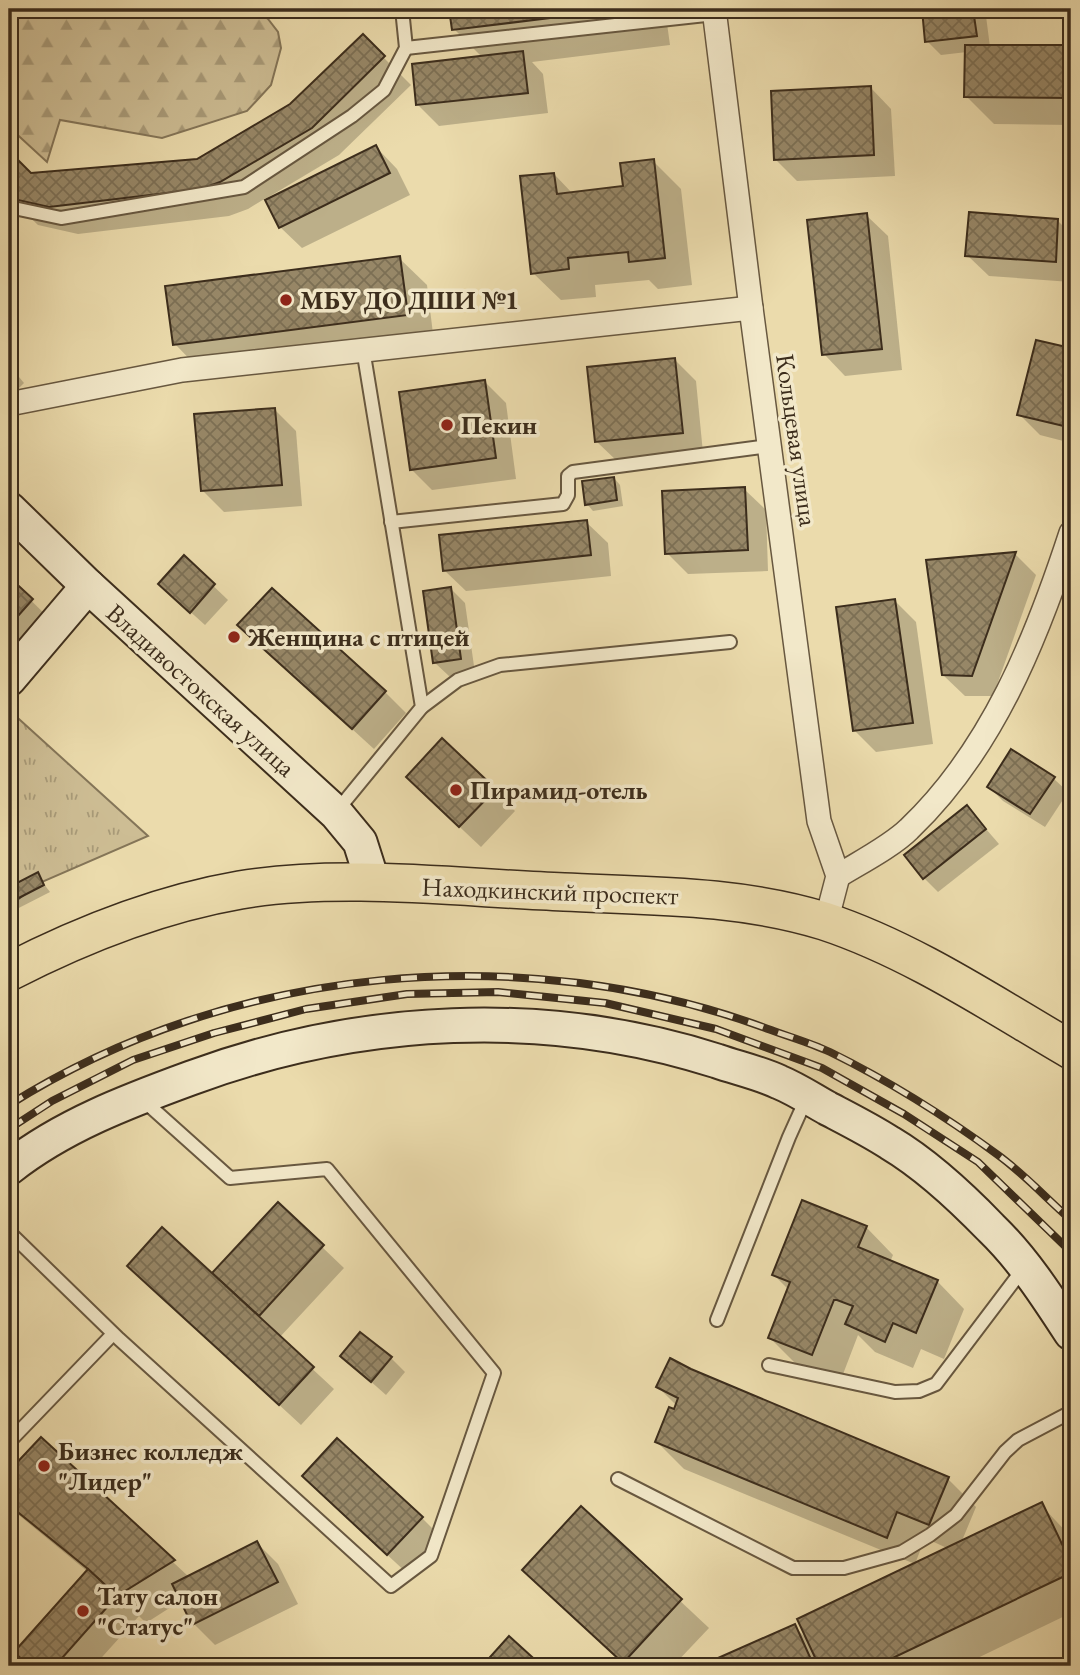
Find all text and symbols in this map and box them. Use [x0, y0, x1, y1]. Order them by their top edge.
place label: МБУ ДО ДШИ №1 [300, 283, 519, 317]
marker: МБУ ДО ДШИ №1 [278, 292, 294, 308]
street label: Кольцевая улица [768, 352, 826, 529]
place label: Пекин [461, 408, 537, 442]
marker: Пекин [439, 417, 455, 433]
street label: Владивостокская улица [99, 596, 303, 785]
place label: Женщина с птицей [247, 620, 470, 654]
marker: Женщина с птицей [226, 629, 242, 645]
place label: Пирамид-отель [470, 773, 648, 807]
marker: Пирамид-отель [448, 782, 464, 798]
street label: Находкинский проспект [421, 870, 679, 912]
place label: Бизнес колледж "Лидер" [58, 1434, 243, 1498]
marker: Бизнес колледж "Лидер" [36, 1458, 52, 1474]
place label: Тату салон "Статус" [97, 1579, 218, 1643]
marker: Тату салон "Статус" [75, 1603, 91, 1619]

